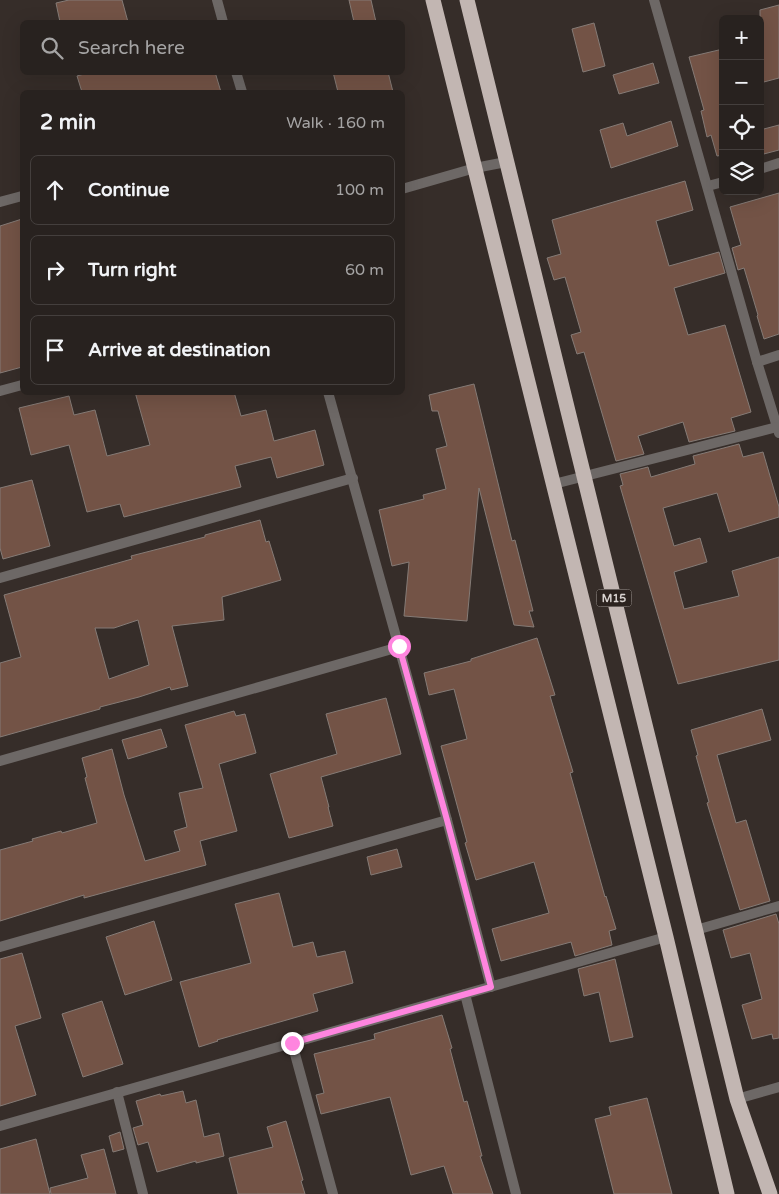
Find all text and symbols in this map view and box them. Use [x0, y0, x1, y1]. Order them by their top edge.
map controls [719, 15, 764, 195]
button: + [719, 15, 764, 60]
search box [20, 20, 405, 75]
icon: search [38, 34, 66, 62]
text: Search here [78, 37, 185, 59]
button: − [719, 60, 764, 105]
button: locate [719, 105, 764, 150]
text: 2 min [40, 110, 96, 135]
text: Walk · 160 m [286, 113, 385, 133]
button: layers [719, 150, 764, 195]
icon: ahead [41, 176, 69, 204]
text: Continue [88, 179, 170, 201]
text: 100 m [335, 180, 384, 200]
icon: right [41, 256, 69, 284]
text: Turn right [88, 259, 176, 281]
text: 60 m [345, 260, 384, 280]
icon: arrive [41, 336, 69, 364]
text: Arrive at destination [88, 339, 271, 361]
road number: M15 [596, 590, 632, 606]
route start [388, 635, 411, 658]
route end [281, 1032, 304, 1055]

